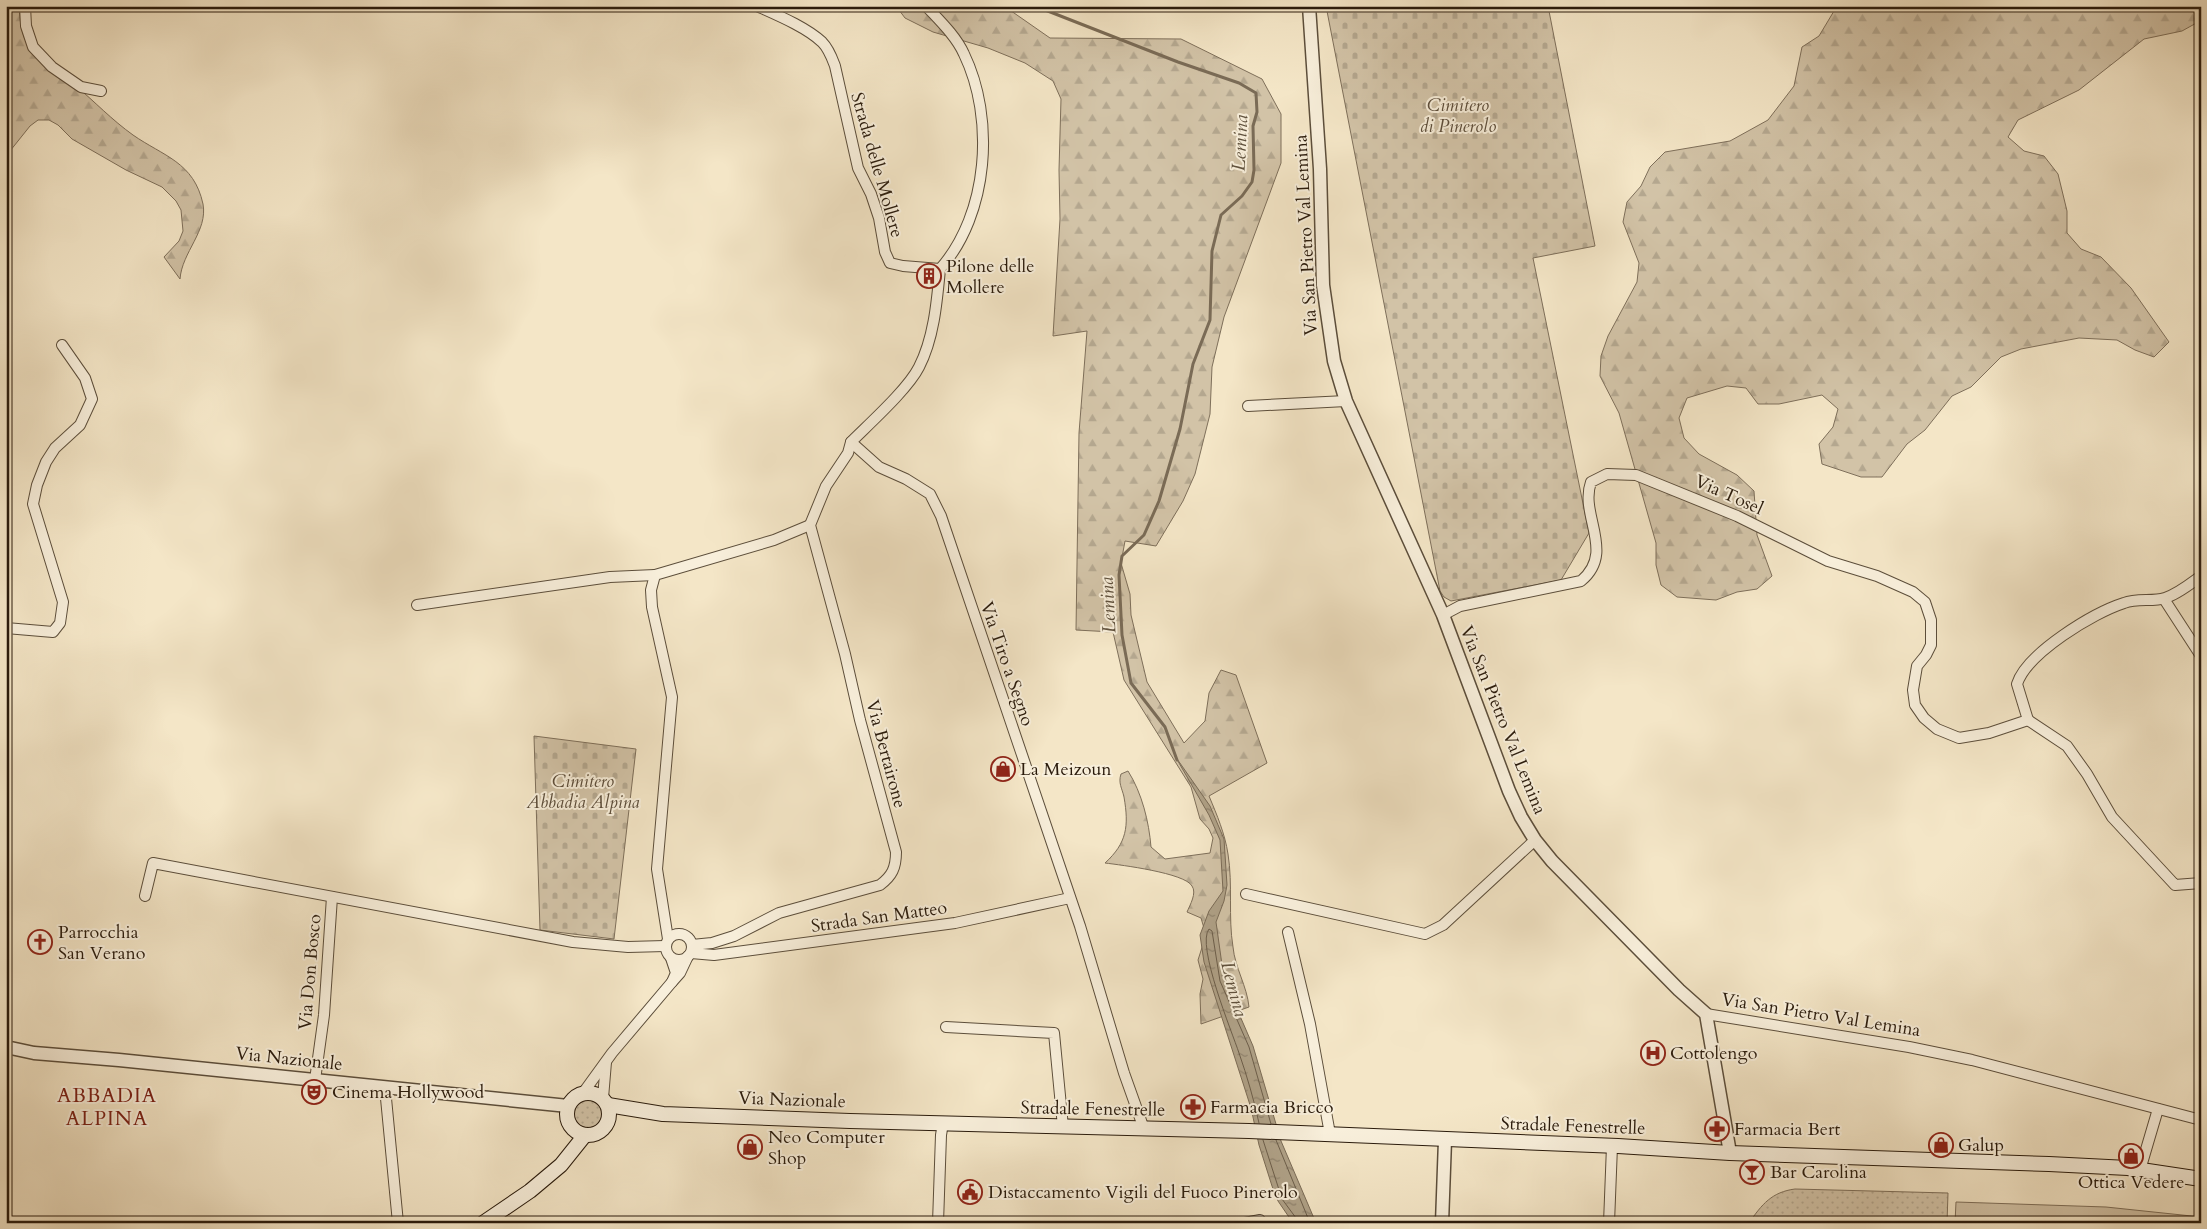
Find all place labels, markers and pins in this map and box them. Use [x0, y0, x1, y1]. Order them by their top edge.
place label: Pilone delle Mollere [946, 254, 1034, 300]
building icon: Pilone delle Mollere [916, 263, 942, 289]
shop icon: La Meizoun [990, 756, 1016, 782]
place label: La Meizoun [1020, 757, 1112, 782]
place label: Parrocchia San Verano [58, 920, 146, 966]
church icon: Parrocchia San Verano [27, 929, 53, 955]
hospital icon: Cottolengo [1640, 1040, 1666, 1066]
place label: Cottolengo [1670, 1041, 1758, 1066]
theatre icon: Cinema Hollywood [301, 1079, 327, 1105]
place label: Cinema Hollywood [332, 1080, 484, 1105]
pharmacy icon: Farmacia Bricco [1180, 1094, 1206, 1120]
place label: Farmacia Bricco [1210, 1095, 1334, 1120]
pharmacy icon: Farmacia Bert [1704, 1116, 1730, 1142]
place label: Farmacia Bert [1734, 1117, 1840, 1142]
place label: Neo Computer Shop [768, 1125, 885, 1171]
shop icon: Galup [1928, 1132, 1954, 1158]
place label: Galup [1958, 1133, 2004, 1158]
shop icon: Neo Computer Shop [737, 1134, 763, 1160]
shop icon: Ottica Vedere [2118, 1143, 2144, 1169]
bar icon: Bar Carolina [1739, 1159, 1765, 1185]
place label: Bar Carolina [1770, 1160, 1867, 1185]
place label: Ottica Vedere [2078, 1170, 2184, 1195]
public building icon: Distaccamento Vigili del Fuoco Pinerolo [957, 1179, 983, 1205]
place label: Distaccamento Vigili del Fuoco Pinerolo [988, 1180, 1298, 1205]

